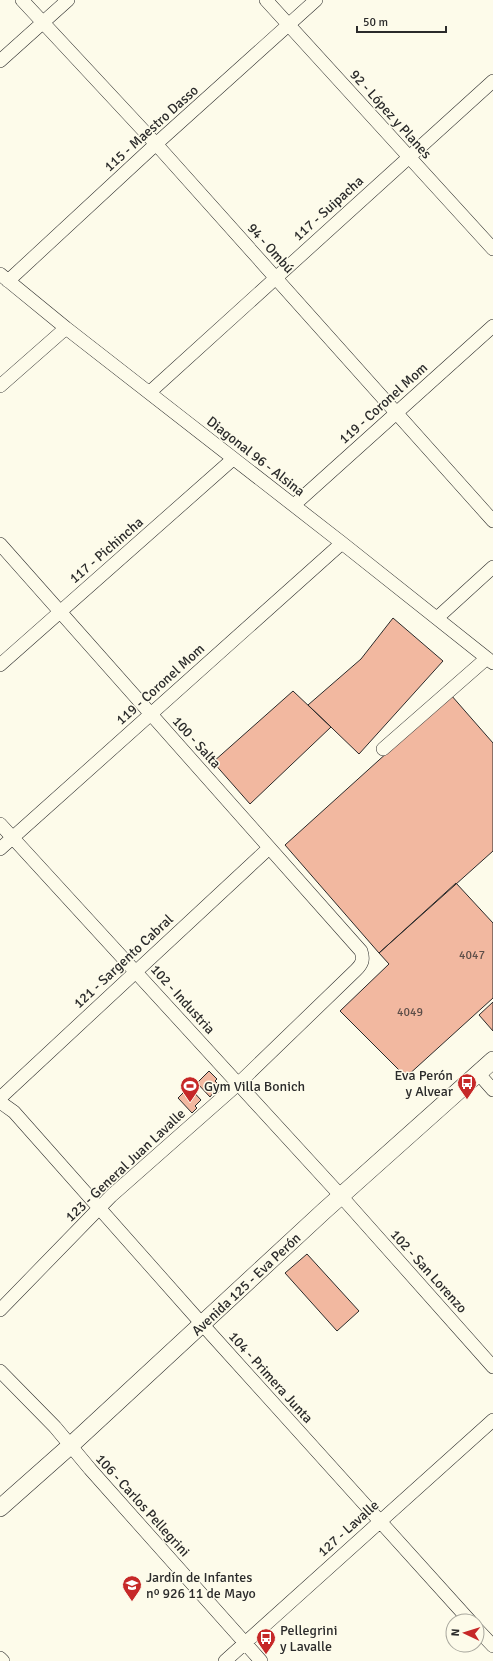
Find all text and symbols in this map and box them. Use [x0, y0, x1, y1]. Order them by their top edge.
scale bar [357, 8, 446, 34]
text: 50 m [363, 15, 388, 30]
street label: 92 - López y Planes [346, 66, 435, 162]
street label: 115 - Maestro Dasso [101, 82, 202, 175]
street label: 117 - Suipacha [290, 172, 367, 244]
street label: 94 - Ombú [244, 220, 298, 277]
street label: 119 - Coronel Mom [336, 359, 431, 448]
street label: Diagonal 96 - Alsina [203, 413, 308, 500]
street label: 117 - Pichincha [66, 514, 147, 587]
street label: 119 - Coronel Mom [113, 640, 208, 729]
street label: 100 - Salta [169, 713, 225, 772]
street label: 121 - Sargento Cabral [70, 911, 177, 1012]
house number: 4047 [459, 948, 485, 963]
street label: 102 - Industria [147, 961, 218, 1038]
house number: 4049 [397, 1005, 423, 1020]
place label: Eva Perón y Alvear [394, 1067, 454, 1100]
bus stop icon: Eva Perón y Alvear [456, 1072, 478, 1100]
sports icon: Gym Villa Bonich [179, 1075, 201, 1103]
place label: Gym Villa Bonich [204, 1078, 305, 1095]
street label: 123 - General Juan Lavalle [62, 1105, 189, 1225]
street label: 102 - San Lorenzo [387, 1226, 471, 1317]
street label: Avenida 125 - Eva Perón [188, 1229, 304, 1339]
street label: 104 - Primera Junta [225, 1328, 316, 1427]
street label: 106 - Carlos Pellegrini [92, 1450, 193, 1560]
street label: 127 - Lavalle [314, 1497, 382, 1560]
place label: Jardín de Infantes nº 926 11 de Mayo [146, 1569, 256, 1602]
school or university icon: Jardín de Infantes nº 926 11 de Mayo [121, 1574, 143, 1602]
north arrow [445, 1613, 485, 1653]
place label: Pellegrini y Lavalle [280, 1622, 338, 1655]
bus stop icon: Pellegrini y Lavalle [255, 1627, 277, 1655]
text: N [449, 1628, 462, 1637]

